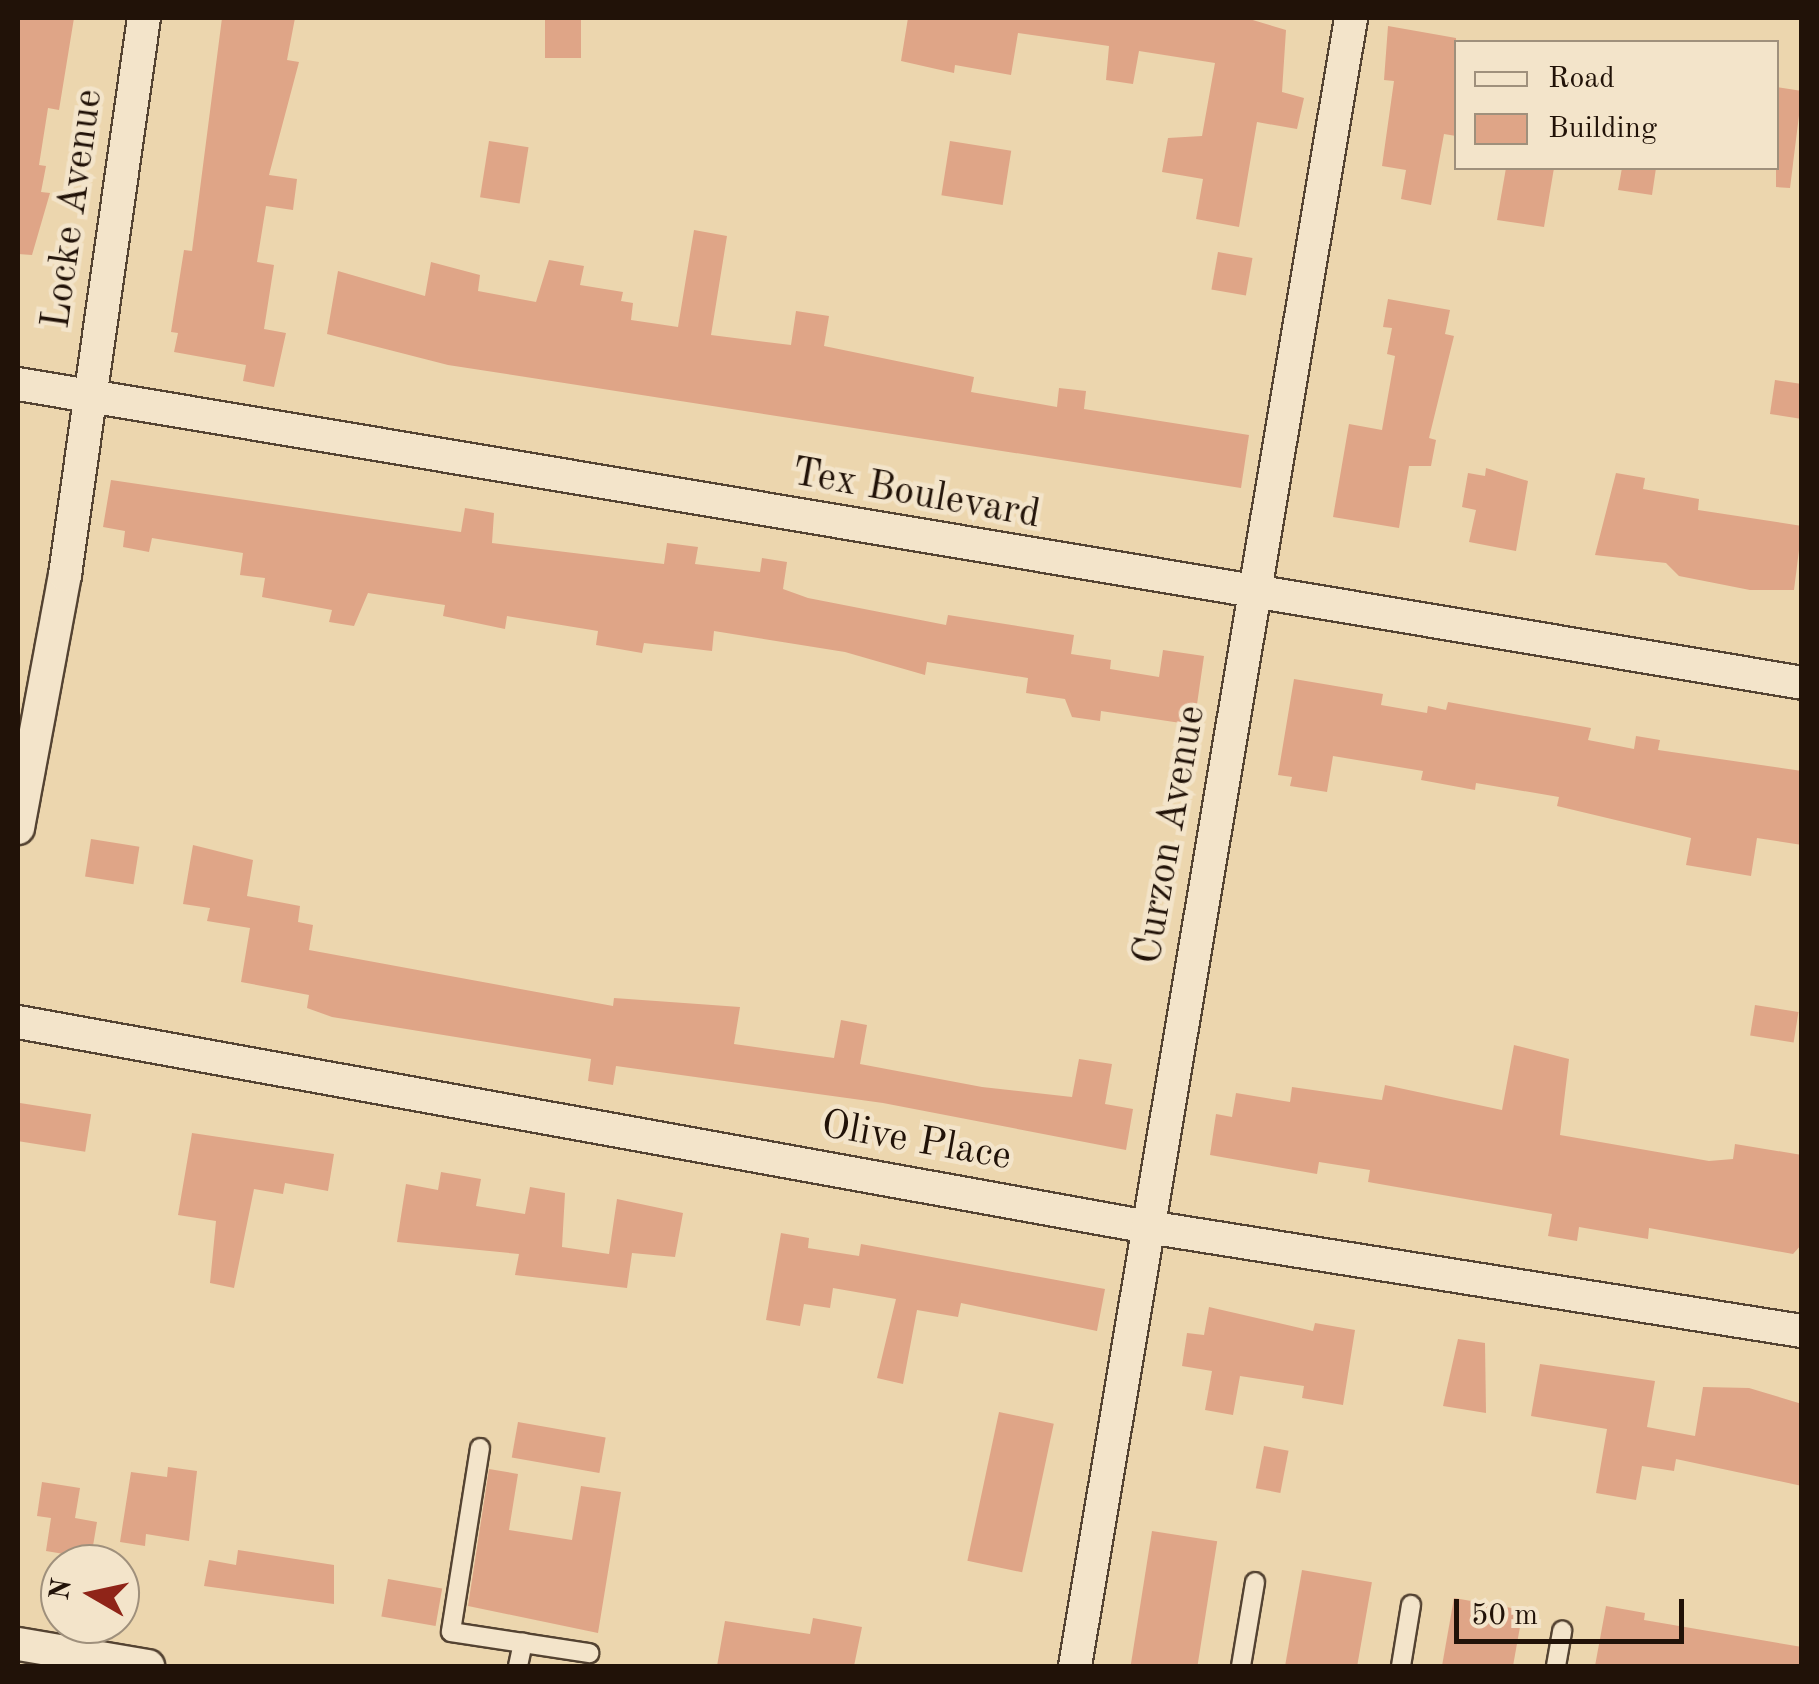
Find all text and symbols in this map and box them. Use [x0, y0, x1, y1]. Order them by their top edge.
legend [1454, 40, 1779, 170]
text: Road [1548, 64, 1615, 94]
street label: Locke Avenue [33, 86, 115, 332]
text: Building [1548, 114, 1657, 144]
street label: Tex Boulevard [788, 450, 1044, 540]
street label: Curzon Avenue [1125, 702, 1217, 968]
street label: Olive Place [817, 1102, 1015, 1182]
north arrow [40, 1544, 140, 1644]
text: N [47, 1577, 78, 1602]
scale bar [1459, 1579, 1689, 1641]
text: 50 m [1471, 1601, 1538, 1631]

